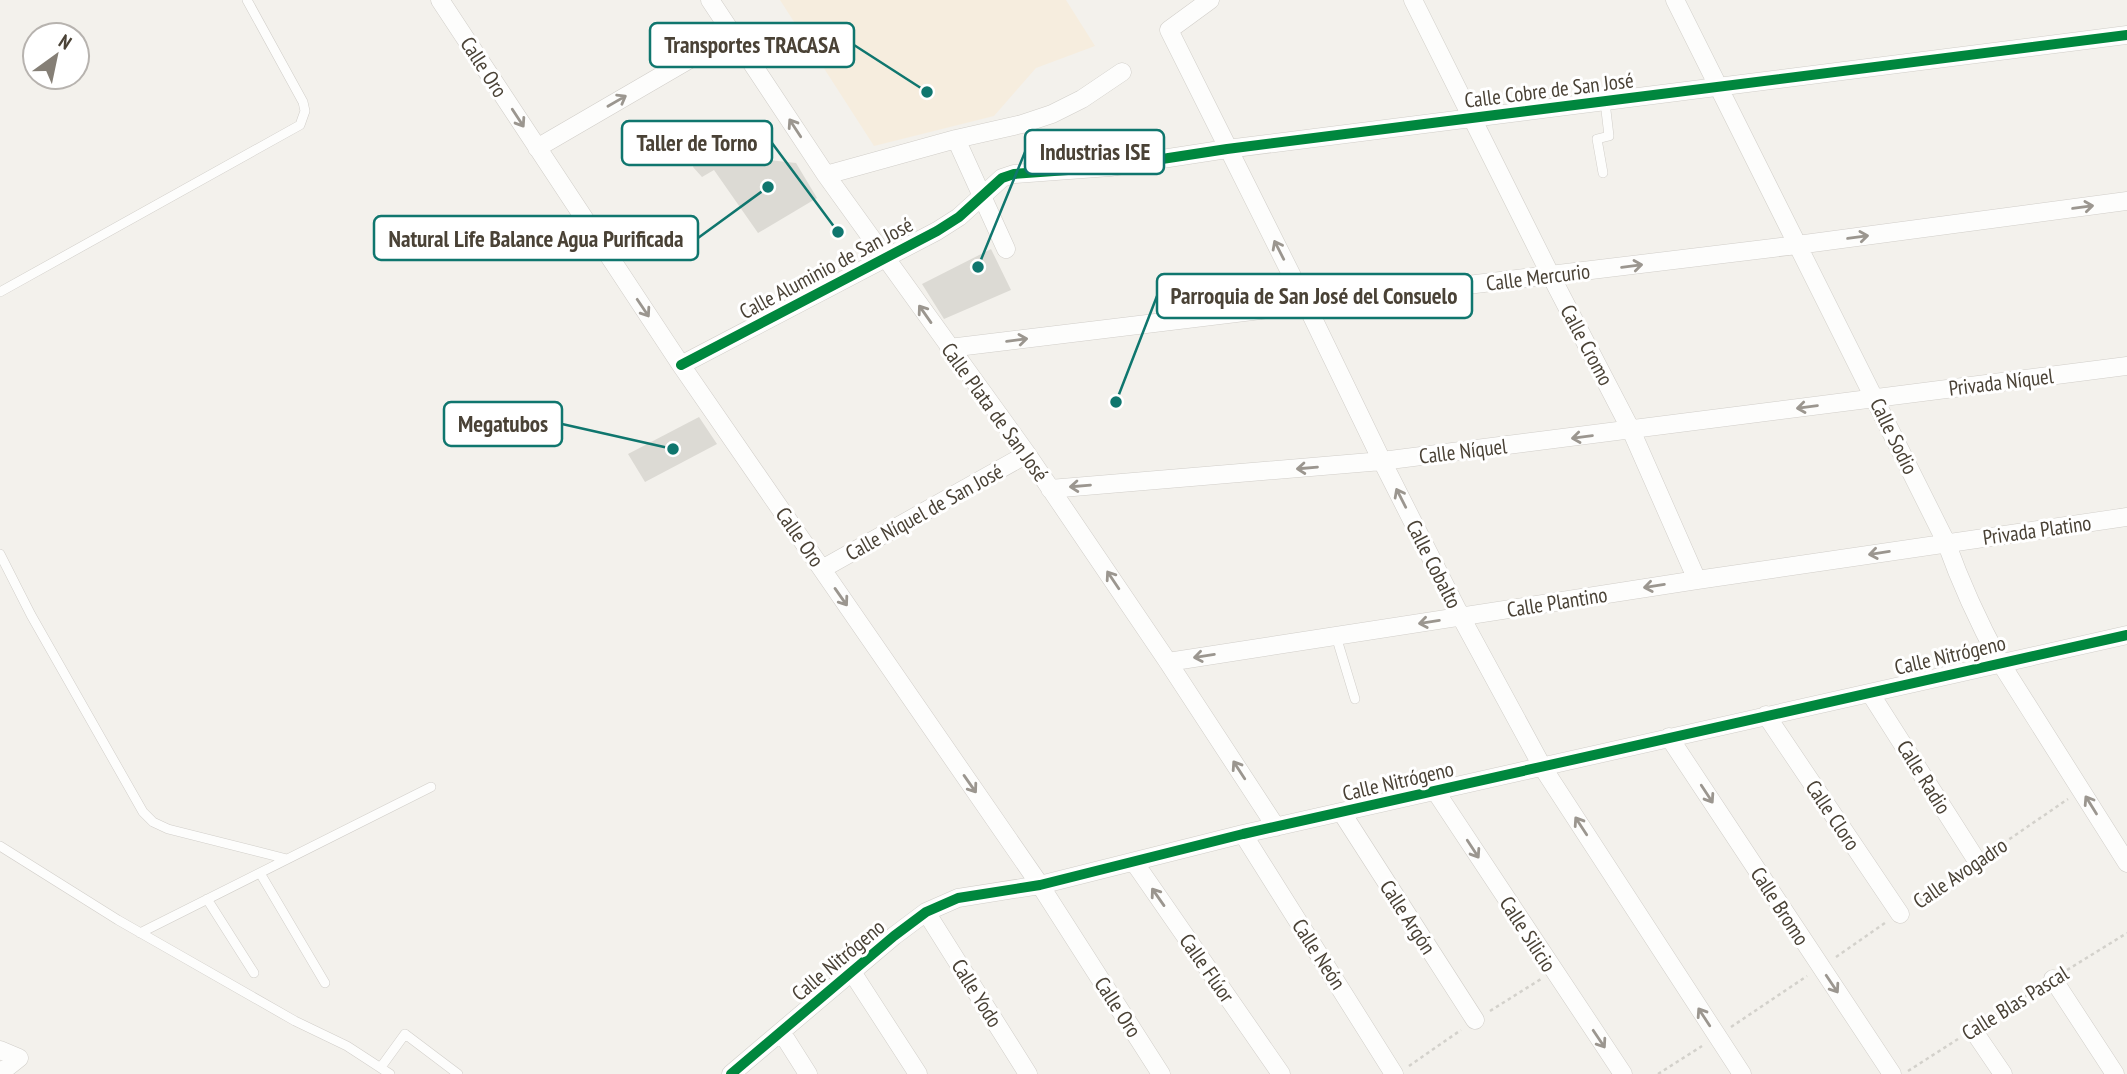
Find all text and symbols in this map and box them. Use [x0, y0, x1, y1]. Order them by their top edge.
north arrow [21, 21, 91, 91]
callout: Transportes TRACASA [650, 23, 854, 67]
text: N [54, 29, 76, 55]
text: Transportes TRACASA [664, 30, 840, 59]
street label: Calle Oro [454, 32, 514, 102]
street label: Calle Cobre de San José [1463, 66, 1635, 114]
one-way arrow [607, 94, 627, 108]
one-way arrow [511, 108, 525, 128]
one-way arrow [788, 119, 802, 138]
callout: Taller de Torno [622, 121, 772, 165]
text: Taller de Torno [636, 128, 758, 157]
callout: Industrias ISE [1025, 130, 1164, 174]
text: Industrias ISE [1040, 137, 1150, 166]
one-way arrow [2071, 201, 2094, 214]
street label: Calle Aluminio de San José [735, 211, 917, 325]
callout: Natural Life Balance Agua Purificada [374, 216, 698, 260]
text: Natural Life Balance Agua Purificada [388, 224, 684, 253]
one-way arrow [1846, 231, 1868, 244]
one-way arrow [1271, 240, 1285, 261]
street label: Calle Mercurio [1485, 257, 1591, 297]
one-way arrow [1620, 259, 1643, 272]
callout: Parroquia de San José del Consuelo [1157, 274, 1472, 318]
text: Parroquia de San José del Consuelo [1171, 281, 1457, 310]
one-way arrow [636, 298, 651, 317]
street label: Calle Cromo [1555, 300, 1619, 390]
one-way arrow [918, 305, 932, 324]
one-way arrow [1005, 334, 1028, 347]
street label: Calle Plata de San José [936, 337, 1054, 487]
street label: Privada Níquel [1947, 362, 2055, 402]
street label: Calle Sodio [1864, 393, 1924, 479]
one-way arrow [1796, 401, 1819, 414]
callout: Megatubos [444, 402, 562, 446]
text: Megatubos [458, 409, 548, 438]
one-way arrow [1571, 430, 1594, 443]
street label: Calle Níquel [1418, 432, 1509, 470]
street label: Calle Níquel de San José [841, 458, 1007, 566]
one-way arrow [1296, 462, 1319, 475]
one-way arrow [1070, 480, 1092, 493]
one-way arrow [1393, 488, 1407, 509]
street label: Calle Oro [770, 502, 830, 572]
street label: Privada Platino [1981, 509, 2093, 551]
street label: Calle Cobalto [1400, 515, 1468, 613]
one-way arrow [1868, 546, 1891, 559]
one-way arrow [1105, 571, 1120, 590]
one-way arrow [1643, 580, 1666, 593]
street label: Calle Plantino [1505, 581, 1609, 623]
one-way arrow [834, 587, 848, 606]
one-way arrow [1418, 615, 1441, 628]
street label: Calle Nitrógeno [1892, 629, 2008, 681]
one-way arrow [1193, 650, 1216, 663]
street label: Calle Radio [1891, 735, 1957, 819]
street label: Calle Nitrógeno [1340, 755, 1456, 807]
one-way arrow [1231, 760, 1245, 780]
one-way arrow [963, 774, 978, 793]
street label: Calle Cloro [1800, 775, 1866, 855]
one-way arrow [1700, 783, 1714, 803]
one-way arrow [2084, 796, 2099, 815]
one-way arrow [1573, 817, 1588, 836]
street label: Calle Avogadro [1908, 832, 2012, 914]
one-way arrow [1466, 839, 1480, 858]
street label: Calle Bromo [1745, 862, 1815, 950]
street label: Calle Argón [1374, 875, 1442, 959]
one-way arrow [1151, 888, 1165, 907]
street label: Calle Silicio [1494, 891, 1562, 977]
street label: Calle Nitrógeno [786, 913, 890, 1007]
street label: Calle Neón [1286, 914, 1352, 994]
street label: Calle Flúor [1174, 928, 1241, 1008]
street label: Calle Yodo [946, 954, 1008, 1032]
street label: Calle Blas Pascal [1957, 960, 2073, 1046]
street label: Calle Oro [1088, 972, 1148, 1042]
one-way arrow [1825, 973, 1839, 993]
one-way arrow [1697, 1008, 1712, 1027]
one-way arrow [1592, 1029, 1606, 1048]

